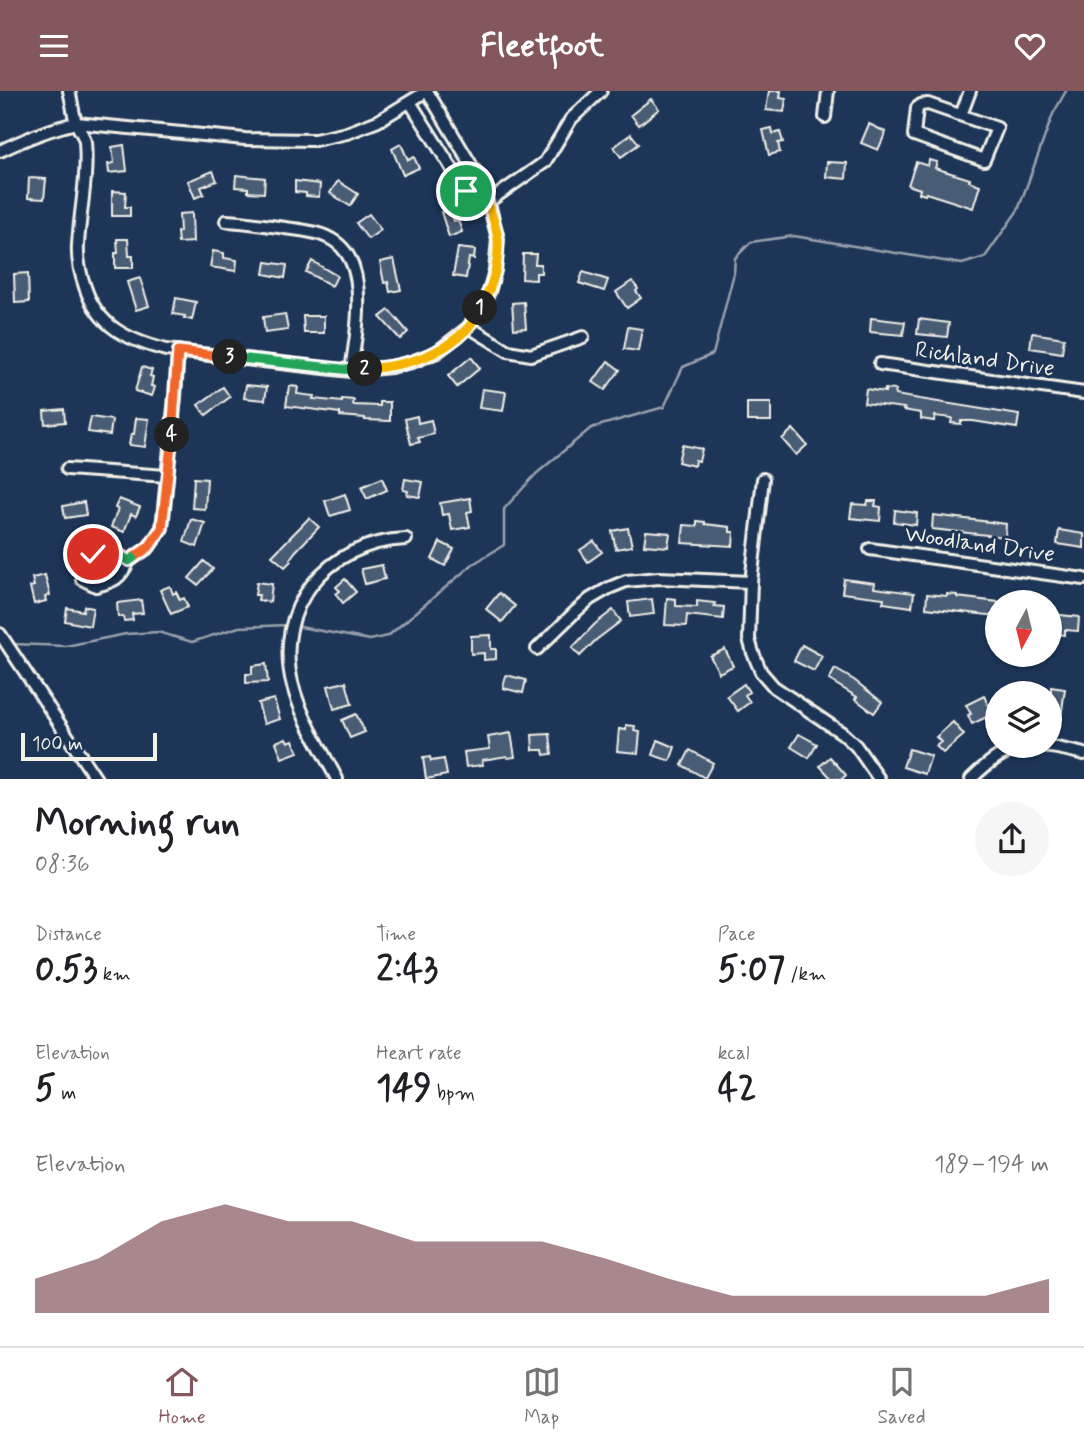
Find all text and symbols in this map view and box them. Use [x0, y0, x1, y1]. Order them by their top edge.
text: Fleetfoot [480, 25, 604, 67]
icon: menu [35, 27, 73, 65]
icon: heart [1011, 27, 1049, 65]
pin [436, 161, 496, 221]
icon: arrive [447, 172, 485, 210]
pin: 1 [462, 291, 498, 325]
text: 1 [475, 295, 484, 320]
street label: Richland Drive [913, 335, 1056, 385]
pin: 3 [212, 339, 247, 375]
text: 3 [225, 344, 234, 369]
pin: 2 [348, 351, 382, 387]
text: 2 [360, 356, 369, 381]
pin: 4 [154, 417, 190, 453]
text: 4 [166, 422, 177, 447]
street label: Woodland Drive [903, 520, 1057, 570]
pin [63, 524, 123, 584]
icon: check [74, 535, 112, 573]
north arrow [985, 590, 1062, 667]
map controls [985, 590, 1062, 758]
button: layers [985, 681, 1062, 758]
scale bar [21, 730, 158, 762]
text: 100 m [32, 732, 83, 757]
text: Morning run [35, 799, 240, 848]
button: share [975, 802, 1049, 876]
text: 08:36 [35, 850, 90, 880]
text: Distance [35, 922, 102, 947]
text: Time [376, 922, 416, 947]
text: Pace [718, 922, 755, 947]
text: 0.53 [35, 947, 98, 993]
text: 2:43 [376, 947, 438, 993]
text: 5:07 [718, 947, 785, 993]
text: km [98, 962, 131, 987]
text: /km [785, 962, 826, 987]
text: Elevation [35, 1041, 110, 1066]
text: Heart rate [376, 1041, 462, 1066]
text: kcal [718, 1041, 750, 1066]
text: 5 [35, 1066, 56, 1112]
text: 149 [376, 1066, 432, 1112]
text: 42 [718, 1066, 757, 1112]
text: m [56, 1081, 76, 1106]
text: bpm [432, 1081, 475, 1106]
text: Elevation [35, 1150, 126, 1180]
text: 189–194 m [934, 1150, 1049, 1180]
tab: Home [158, 1363, 206, 1430]
tab: Map [523, 1363, 561, 1430]
tab: Saved [878, 1363, 926, 1430]

